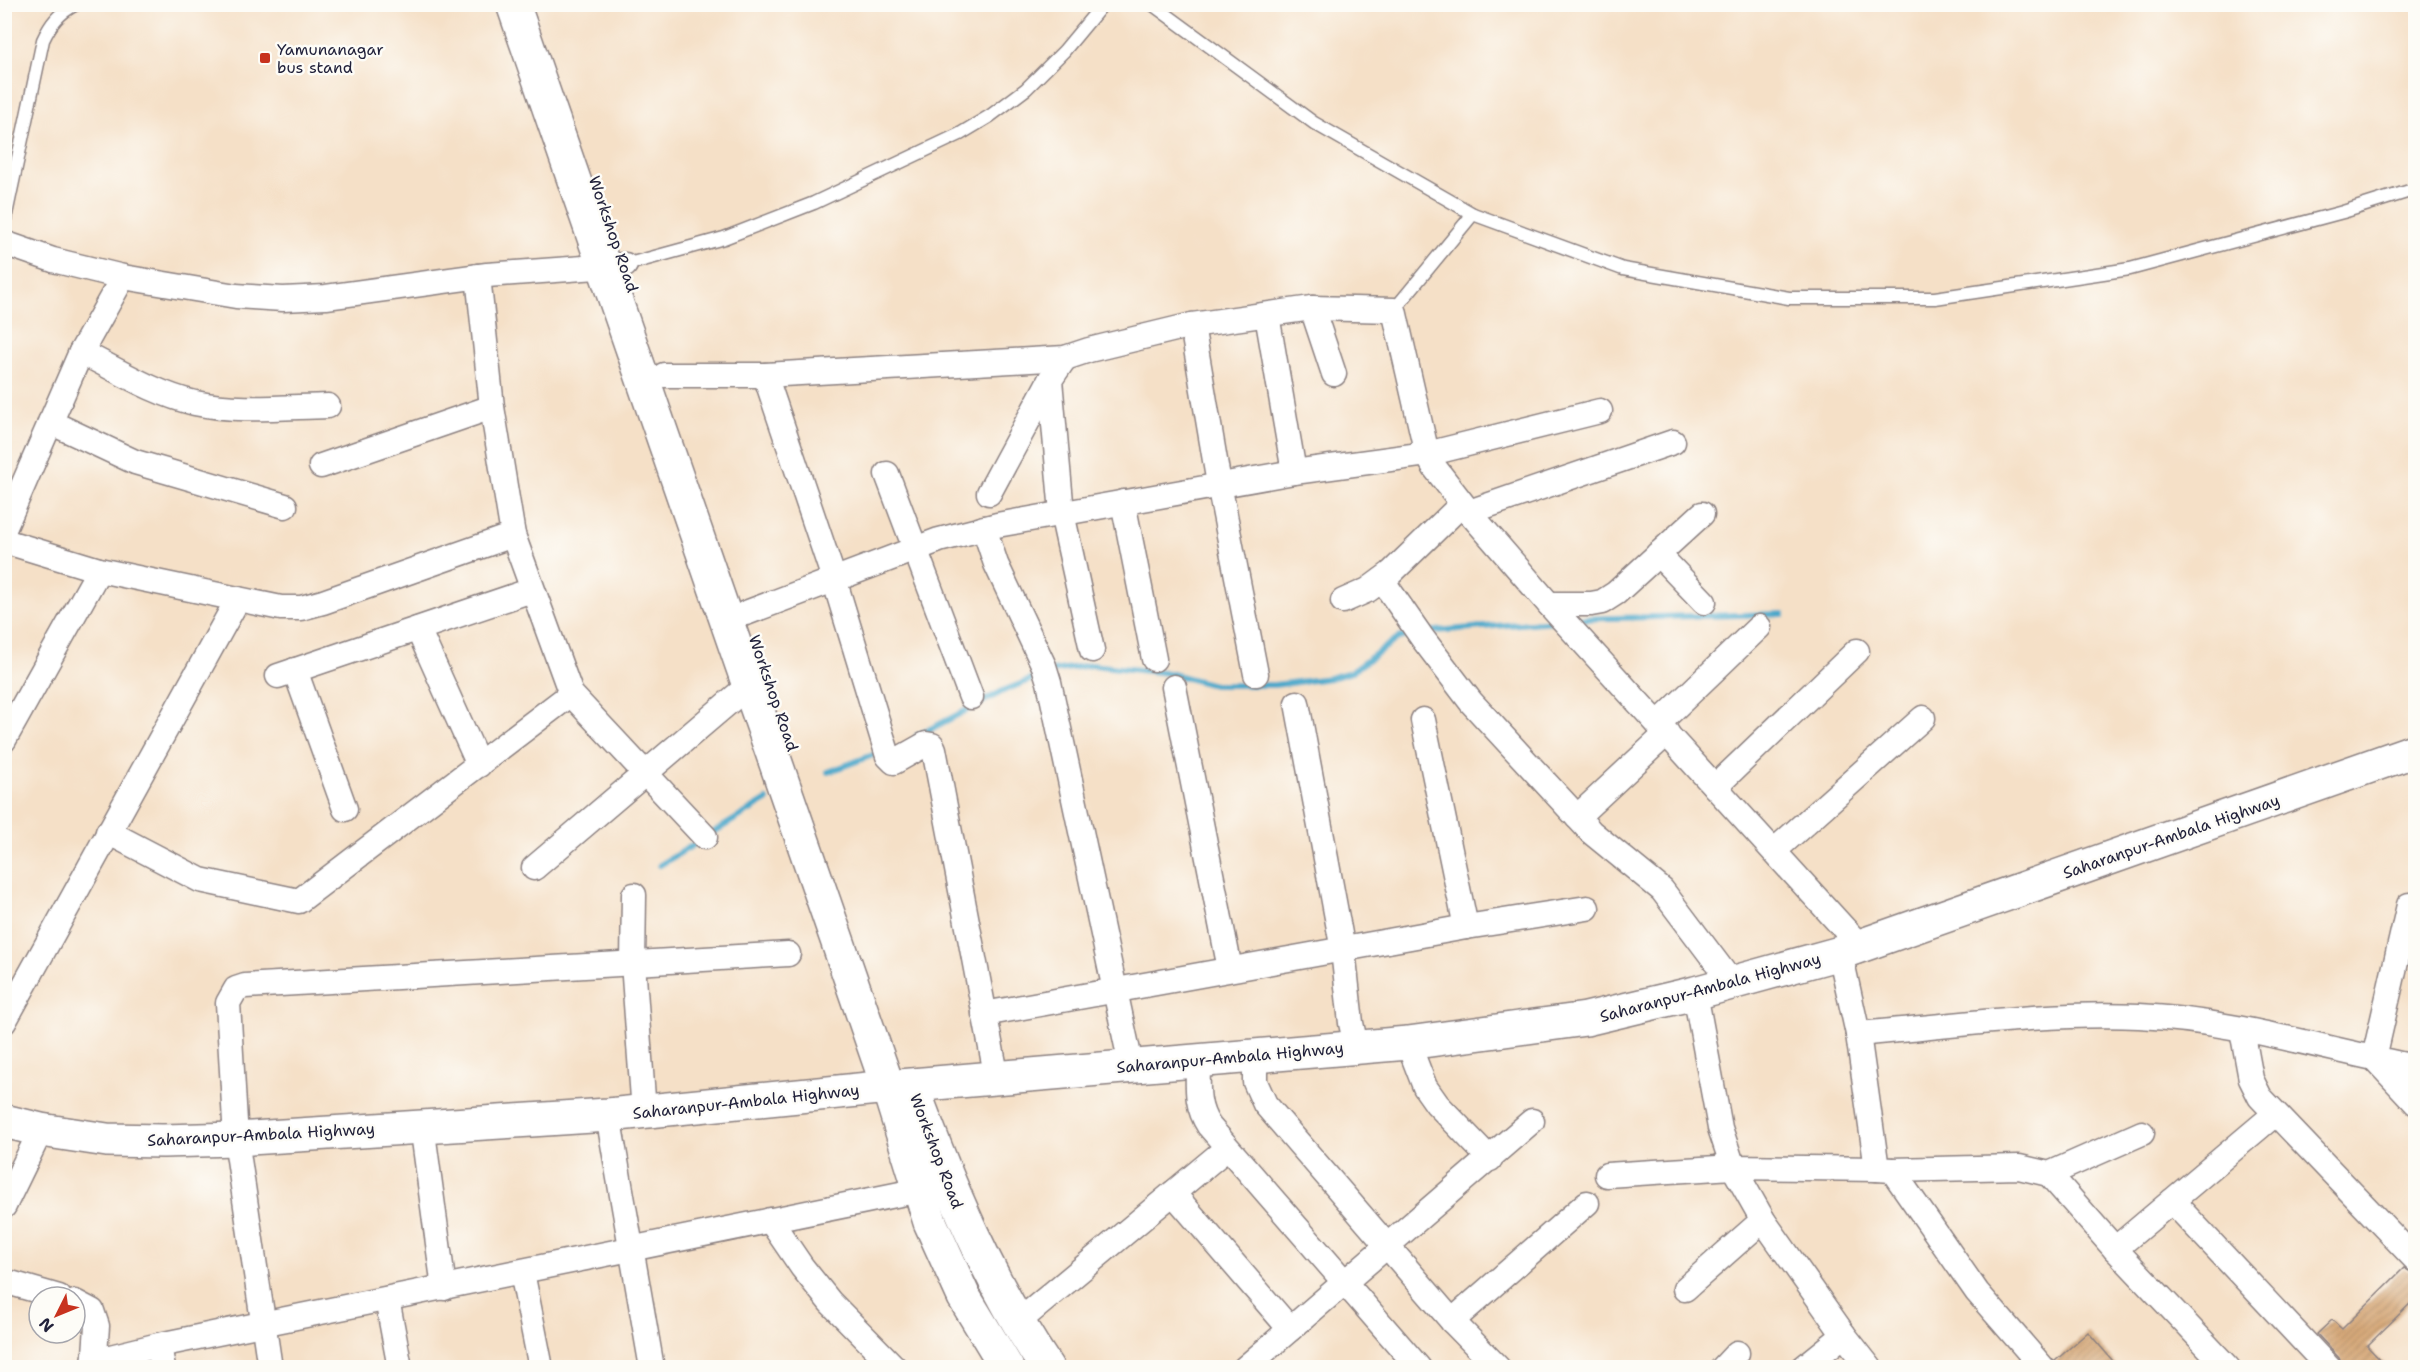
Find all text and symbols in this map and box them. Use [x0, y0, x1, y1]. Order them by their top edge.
place label: Yamunanagar bus stand [277, 39, 384, 78]
marker: Yamunanagar bus stand [258, 51, 272, 65]
street label: Workshop Road [584, 173, 643, 295]
street label: Workshop Road [744, 632, 803, 754]
street label: Saharanpur-Ambala Highway [2060, 789, 2282, 884]
street label: Saharanpur-Ambala Highway [1597, 948, 1823, 1027]
street label: Saharanpur-Ambala Highway [1116, 1037, 1345, 1078]
street label: Saharanpur-Ambala Highway [632, 1079, 861, 1124]
street label: Workshop Road [905, 1091, 968, 1212]
street label: Saharanpur-Ambala Highway [147, 1118, 375, 1151]
north arrow [27, 1285, 87, 1345]
text: N [34, 1313, 58, 1337]

